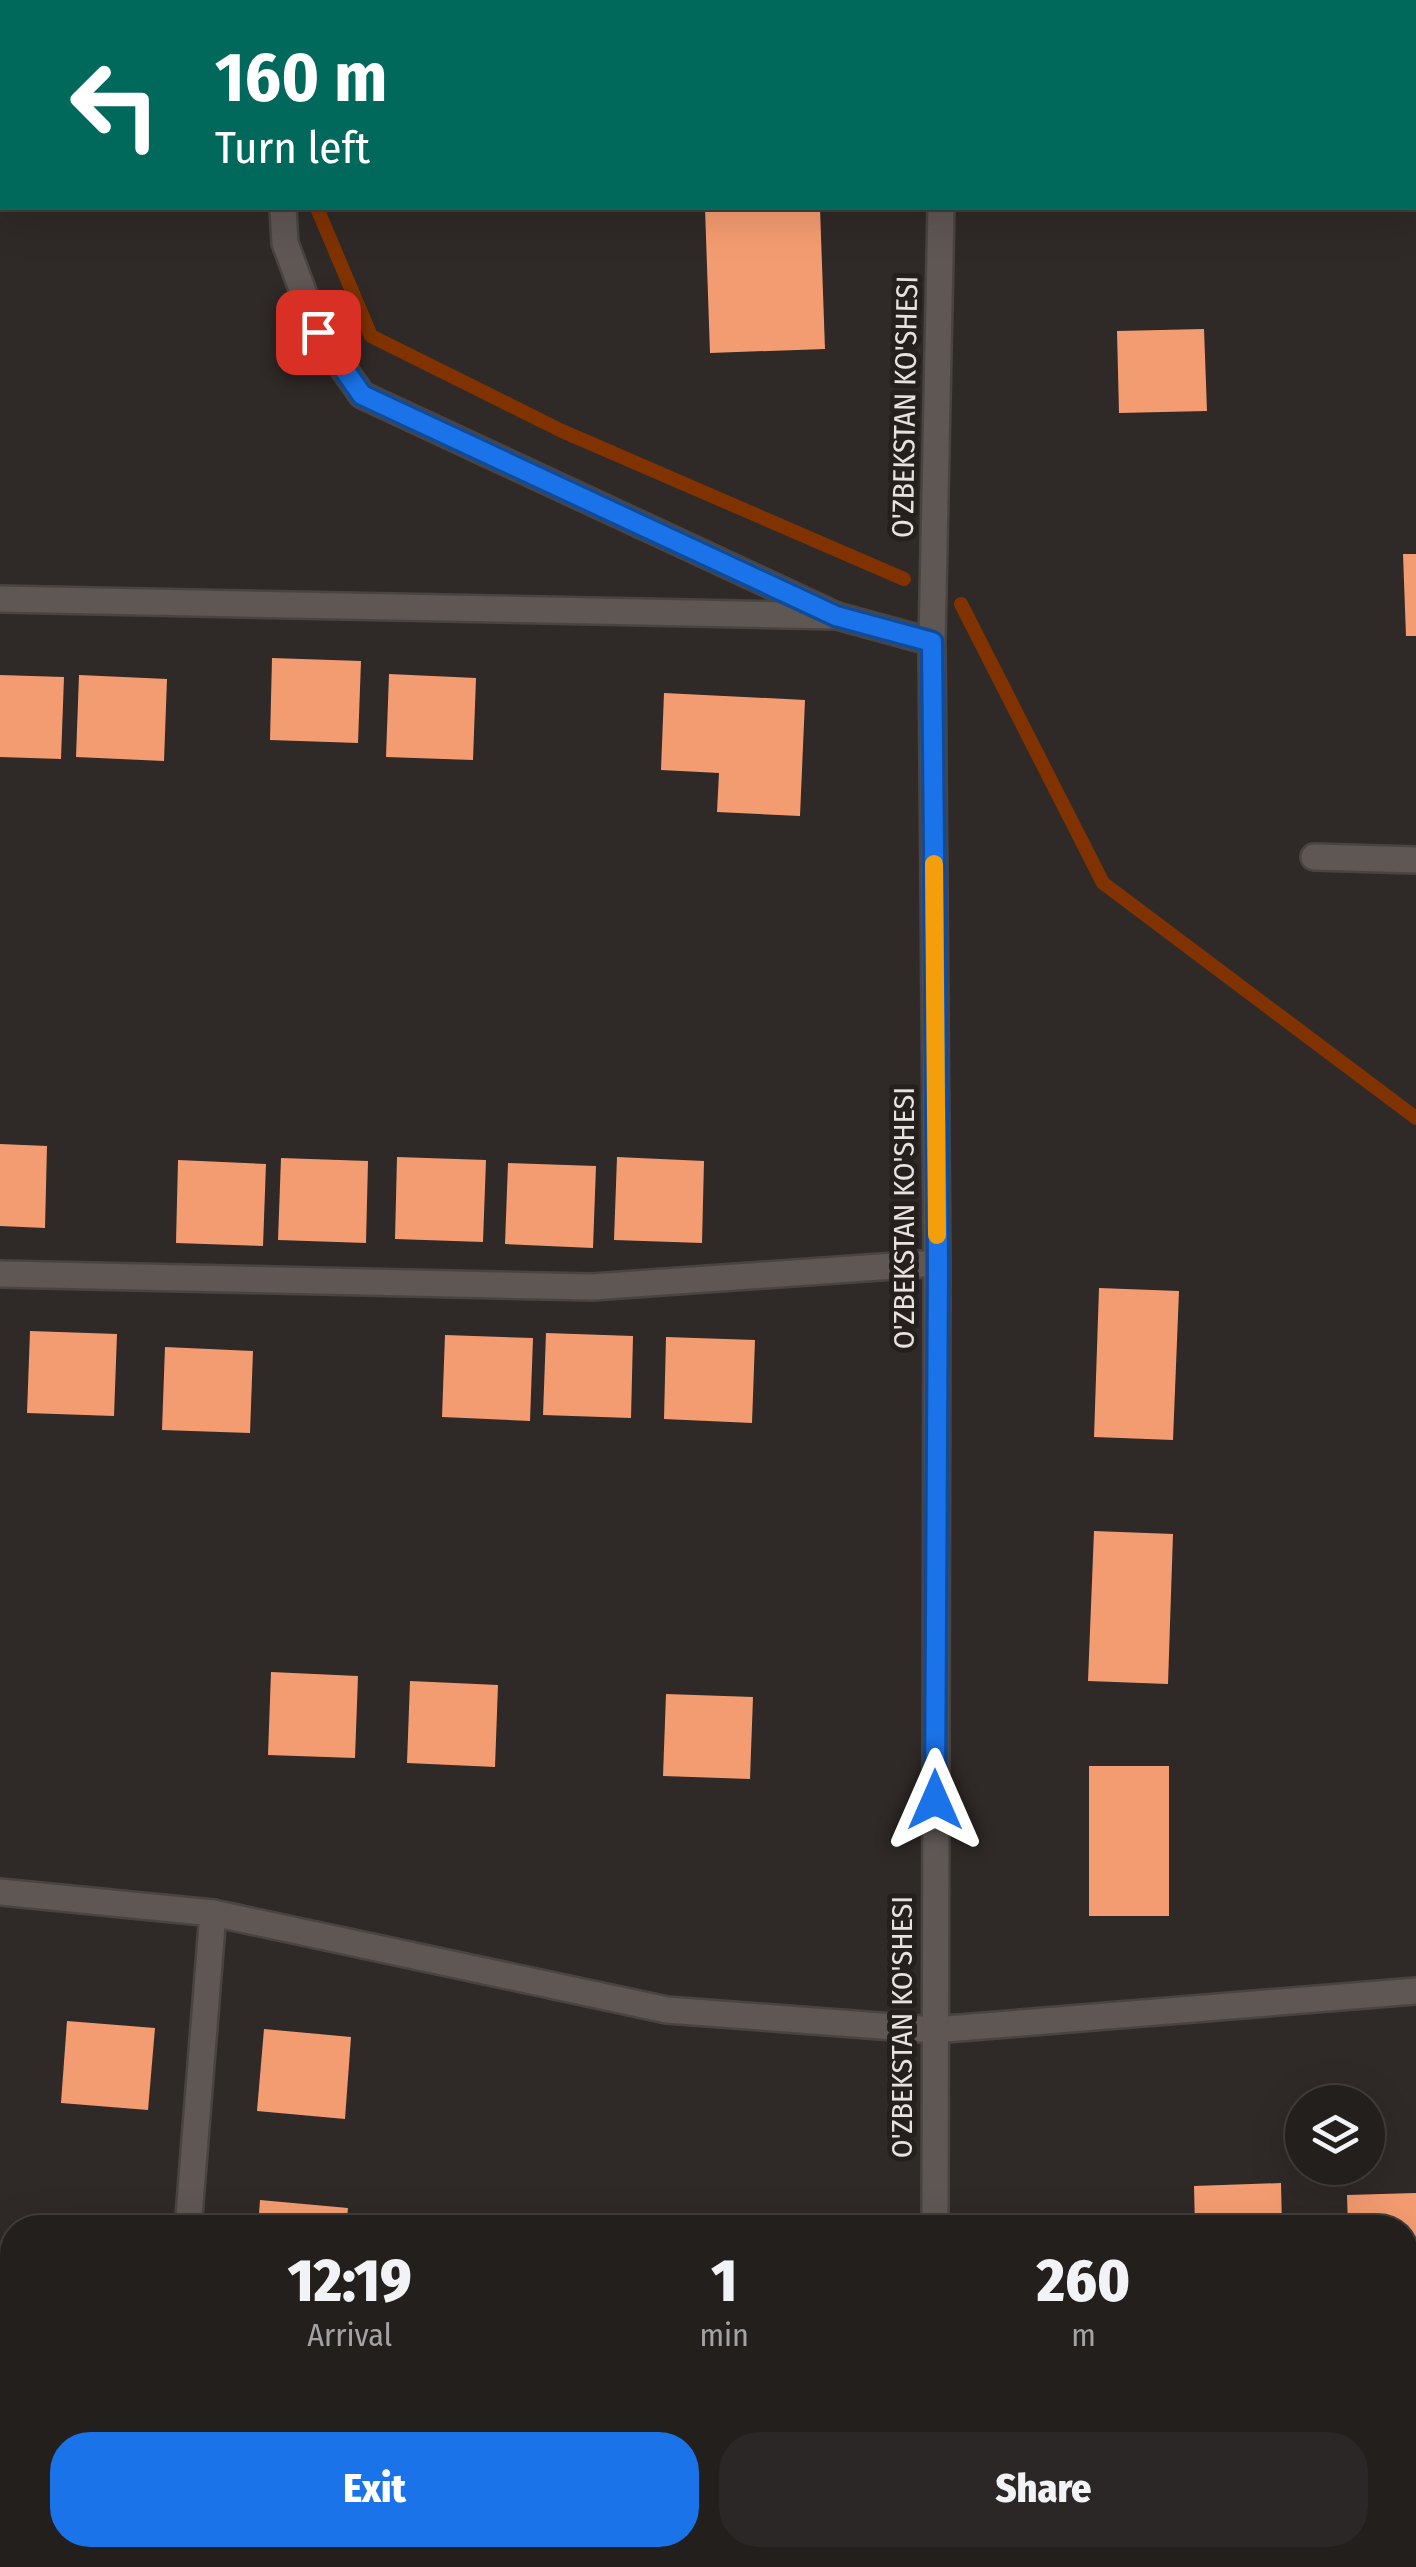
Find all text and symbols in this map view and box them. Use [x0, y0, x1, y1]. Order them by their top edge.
text: 160 m [215, 36, 387, 120]
icon: left [50, 40, 180, 170]
text: Turn left [215, 121, 370, 175]
street label: O'ZBEKSTAN KO'SHESI [885, 276, 925, 538]
pin [276, 290, 361, 375]
icon: arrive [291, 305, 346, 360]
street label: O'ZBEKSTAN KO'SHESI [886, 1087, 922, 1349]
position arrow [883, 1748, 987, 1852]
street label: O'ZBEKSTAN KO'SHESI [884, 1896, 920, 2158]
map controls [1285, 2085, 1385, 2185]
button: layers [1285, 2085, 1385, 2185]
text: 12:19 [288, 2245, 412, 2317]
text: 1 [711, 2245, 737, 2317]
text: 260 [1037, 2245, 1130, 2317]
text: Arrival [307, 2316, 392, 2354]
text: min [699, 2316, 749, 2354]
text: m [1071, 2316, 1096, 2354]
button: Exit [50, 2432, 699, 2547]
button: Share [719, 2432, 1368, 2547]

